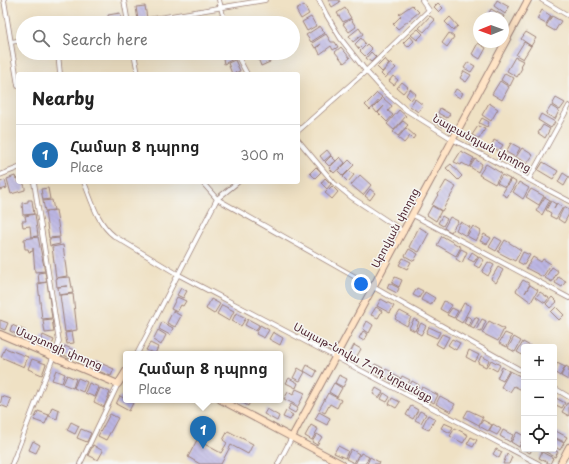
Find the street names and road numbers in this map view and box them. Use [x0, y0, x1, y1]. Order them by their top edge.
street label: Նալբանդյան փողոց [430, 109, 535, 176]
street label: Աբովյան փողոց [366, 185, 423, 271]
street label: Սայաթ-Նովա 7-րդ նրբանցք [291, 318, 436, 406]
street label: Մաշտոցի փողոց [13, 322, 105, 374]

